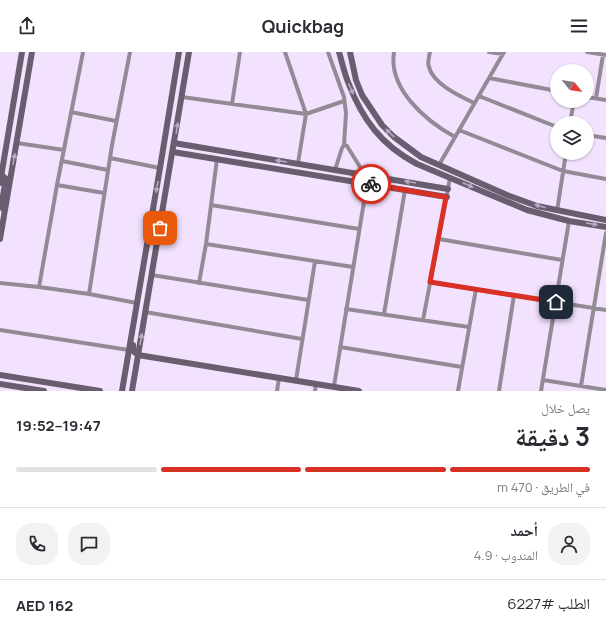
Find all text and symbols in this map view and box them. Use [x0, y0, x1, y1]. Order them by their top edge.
text: Quickbag [262, 14, 344, 38]
icon: share [16, 15, 38, 37]
icon: menu [568, 15, 590, 37]
north arrow [550, 64, 594, 108]
map controls [550, 64, 594, 160]
one-way arrow [348, 84, 354, 95]
button: layers [550, 116, 594, 160]
one-way arrow [174, 122, 180, 134]
one-way arrow [385, 128, 395, 138]
one-way arrow [11, 153, 17, 165]
one-way arrow [275, 157, 288, 163]
courier [351, 164, 391, 204]
icon: bike [360, 173, 382, 195]
one-way arrow [403, 179, 416, 185]
one-way arrow [154, 181, 160, 193]
one-way arrow [463, 183, 475, 189]
one-way arrow [534, 203, 546, 209]
pin [143, 211, 177, 245]
icon: bag [149, 217, 171, 239]
one-way arrow [585, 221, 598, 227]
pin [539, 285, 573, 319]
icon: home [545, 291, 567, 313]
one-way arrow [138, 333, 144, 345]
text: يصل خلال [541, 399, 590, 417]
text: 19:47–19:52 [16, 415, 101, 436]
text: 3 دقيقة [515, 418, 590, 454]
text: في الطريق · 470 m [497, 478, 590, 496]
text: أحمد [511, 520, 538, 541]
button: phone [16, 523, 58, 565]
button: chat [68, 523, 110, 565]
button: person [548, 523, 590, 565]
text: المندوب · 4.9 [474, 546, 538, 564]
text: الطلب #6227 [507, 593, 590, 614]
text: AED 162 [16, 595, 73, 616]

